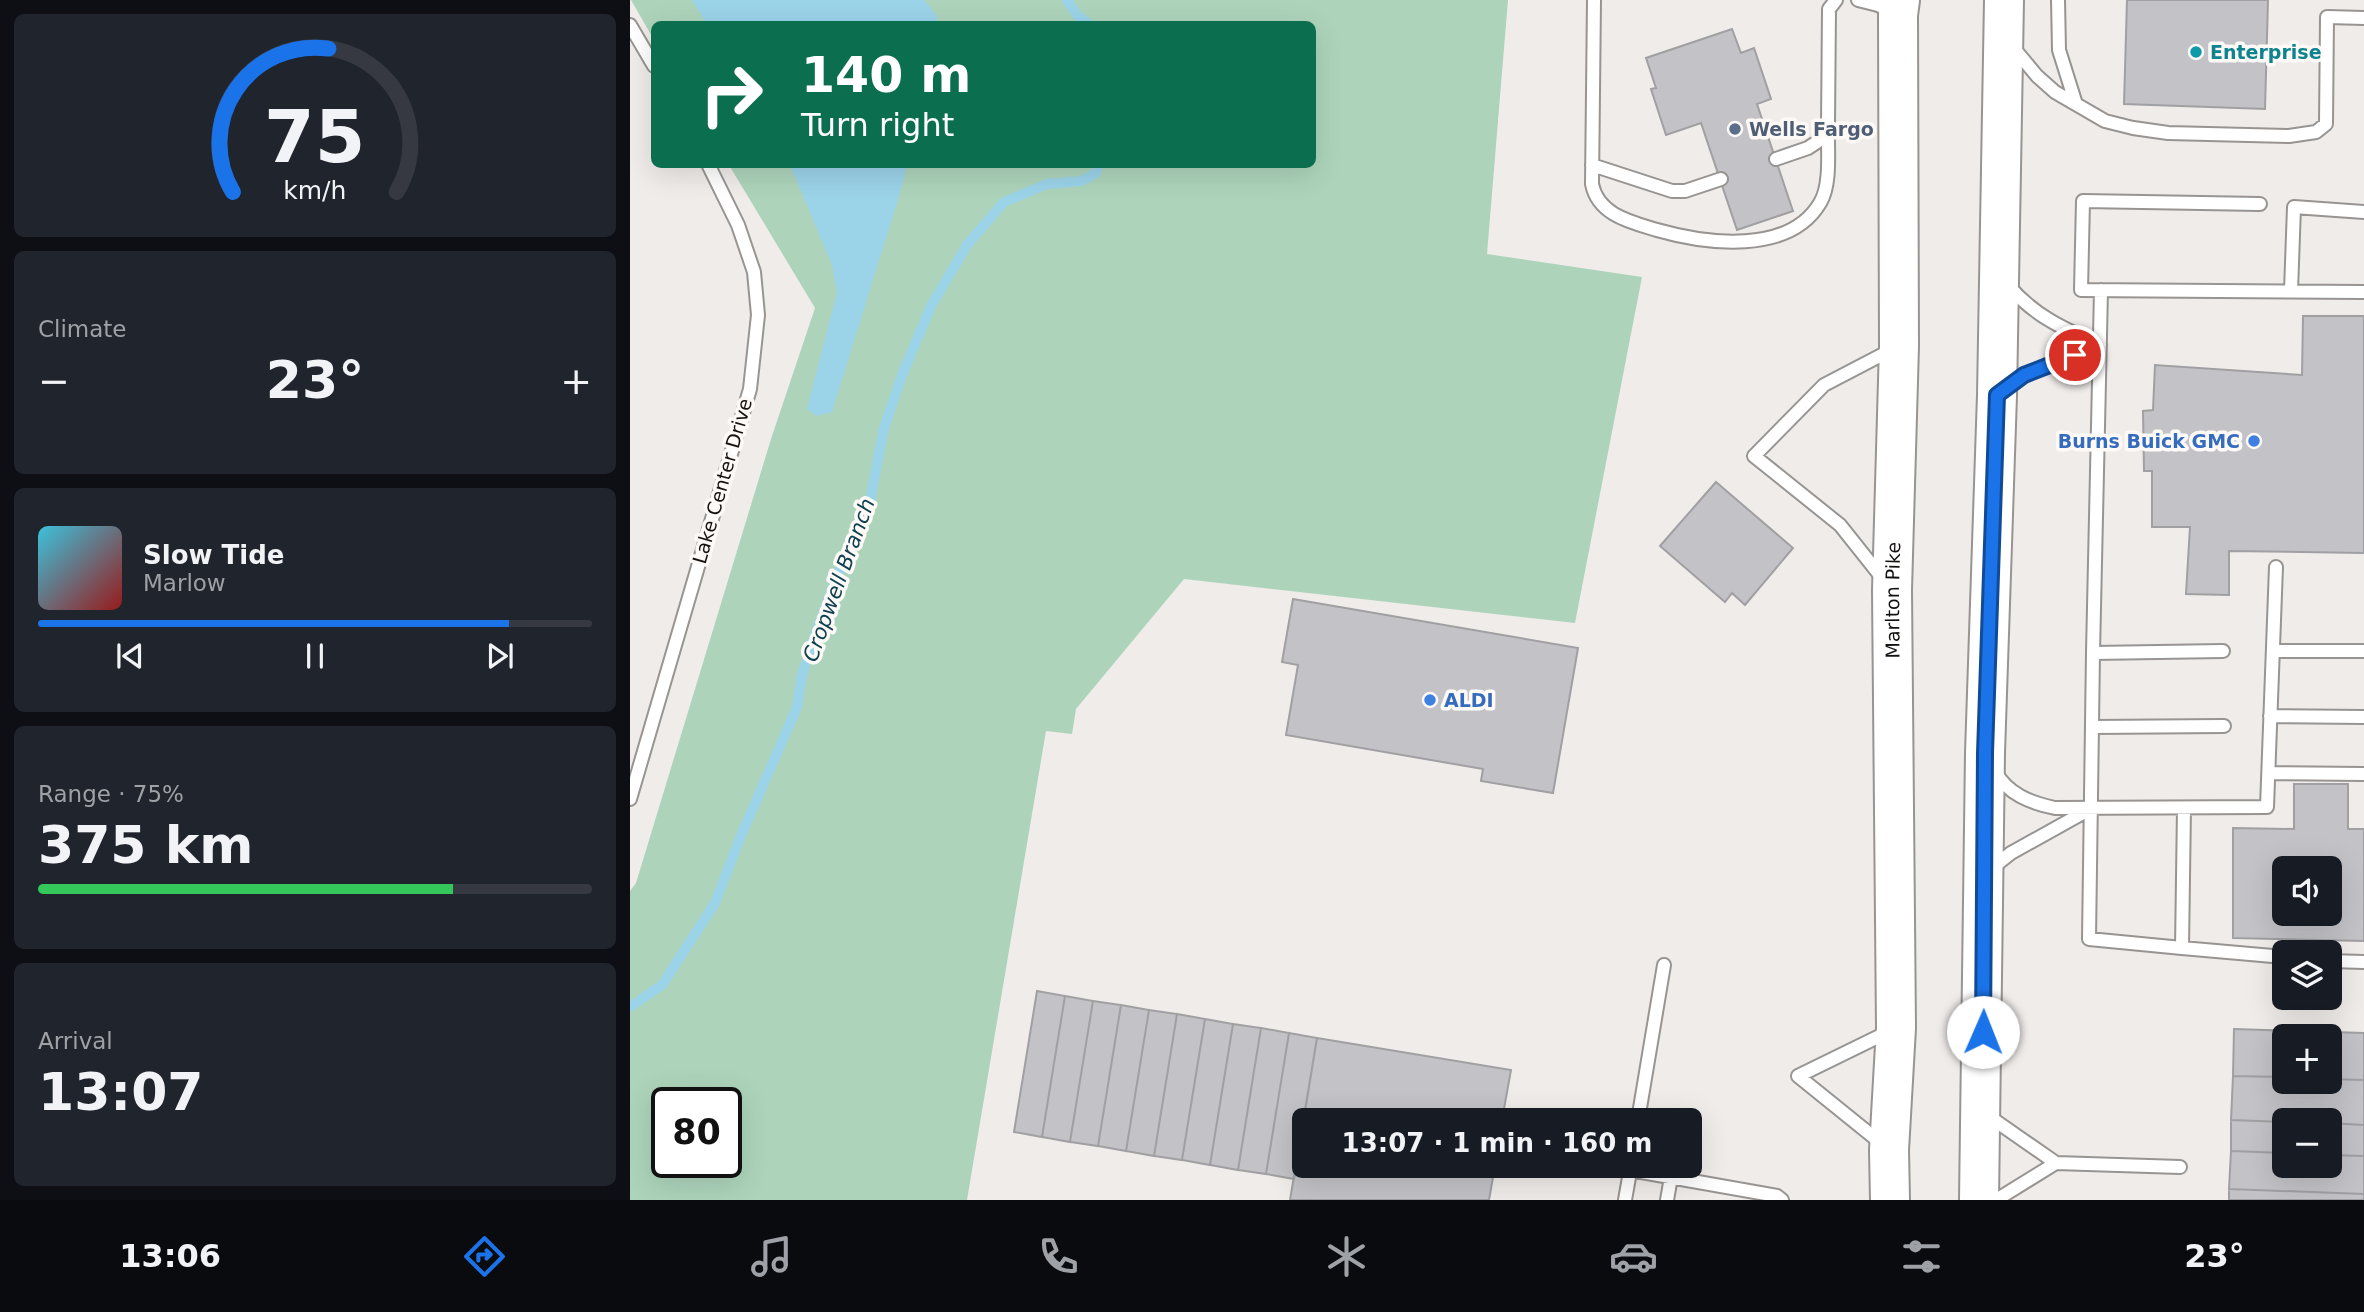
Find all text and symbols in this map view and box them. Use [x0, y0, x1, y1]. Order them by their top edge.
place label: Enterprise [2210, 41, 2322, 63]
marker: Enterprise [2188, 44, 2204, 60]
text: 140 m [801, 47, 971, 104]
icon: right [686, 49, 777, 140]
text: 75 [264, 94, 366, 179]
text: Turn right [801, 106, 954, 144]
place label: Wells Fargo [1749, 118, 1874, 140]
marker: Wells Fargo [1727, 121, 1743, 137]
text: km/h [283, 175, 347, 204]
text: Climate [38, 316, 127, 342]
pin [2045, 325, 2105, 385]
icon: arrive [2056, 336, 2094, 374]
text: 23° [266, 350, 364, 410]
text: − [38, 359, 70, 403]
text: + [560, 359, 592, 403]
street label: Lake Center Drive [688, 396, 756, 566]
place label: Burns Buick GMC [2058, 430, 2240, 452]
marker: Burns Buick GMC [2246, 433, 2262, 449]
water label: Cropwell Branch [798, 495, 880, 665]
text: Slow Tide [143, 540, 284, 570]
street label: Marlton Pike [1881, 542, 1904, 659]
text: Marlow [143, 570, 226, 596]
icon: previous [111, 637, 149, 675]
icon: pause [296, 637, 334, 675]
icon: next [481, 637, 519, 675]
place label: ALDI [1444, 689, 1494, 711]
marker: ALDI [1422, 692, 1438, 708]
text: Range · 75% [38, 781, 184, 807]
text: 375 km [38, 815, 253, 875]
map controls [2272, 856, 2342, 1178]
button: sound [2272, 856, 2342, 926]
button: layers [2272, 940, 2342, 1010]
position arrow [1946, 995, 2020, 1069]
button: + [2272, 1024, 2342, 1094]
text: Arrival [38, 1028, 113, 1054]
text: 13:07 [38, 1062, 204, 1122]
speed limit sign: 80 [651, 1087, 742, 1178]
button: − [2272, 1108, 2342, 1178]
text: 13:07 · 1 min · 160 m [1342, 1128, 1652, 1158]
icon: directions [460, 1232, 509, 1281]
icon: music [747, 1232, 796, 1281]
icon: phone [1034, 1232, 1083, 1281]
icon: climate [1322, 1232, 1371, 1281]
icon: car [1609, 1232, 1658, 1281]
icon: filters [1897, 1232, 1946, 1281]
text: 13:06 [119, 1237, 221, 1275]
text: 23° [2184, 1237, 2245, 1275]

